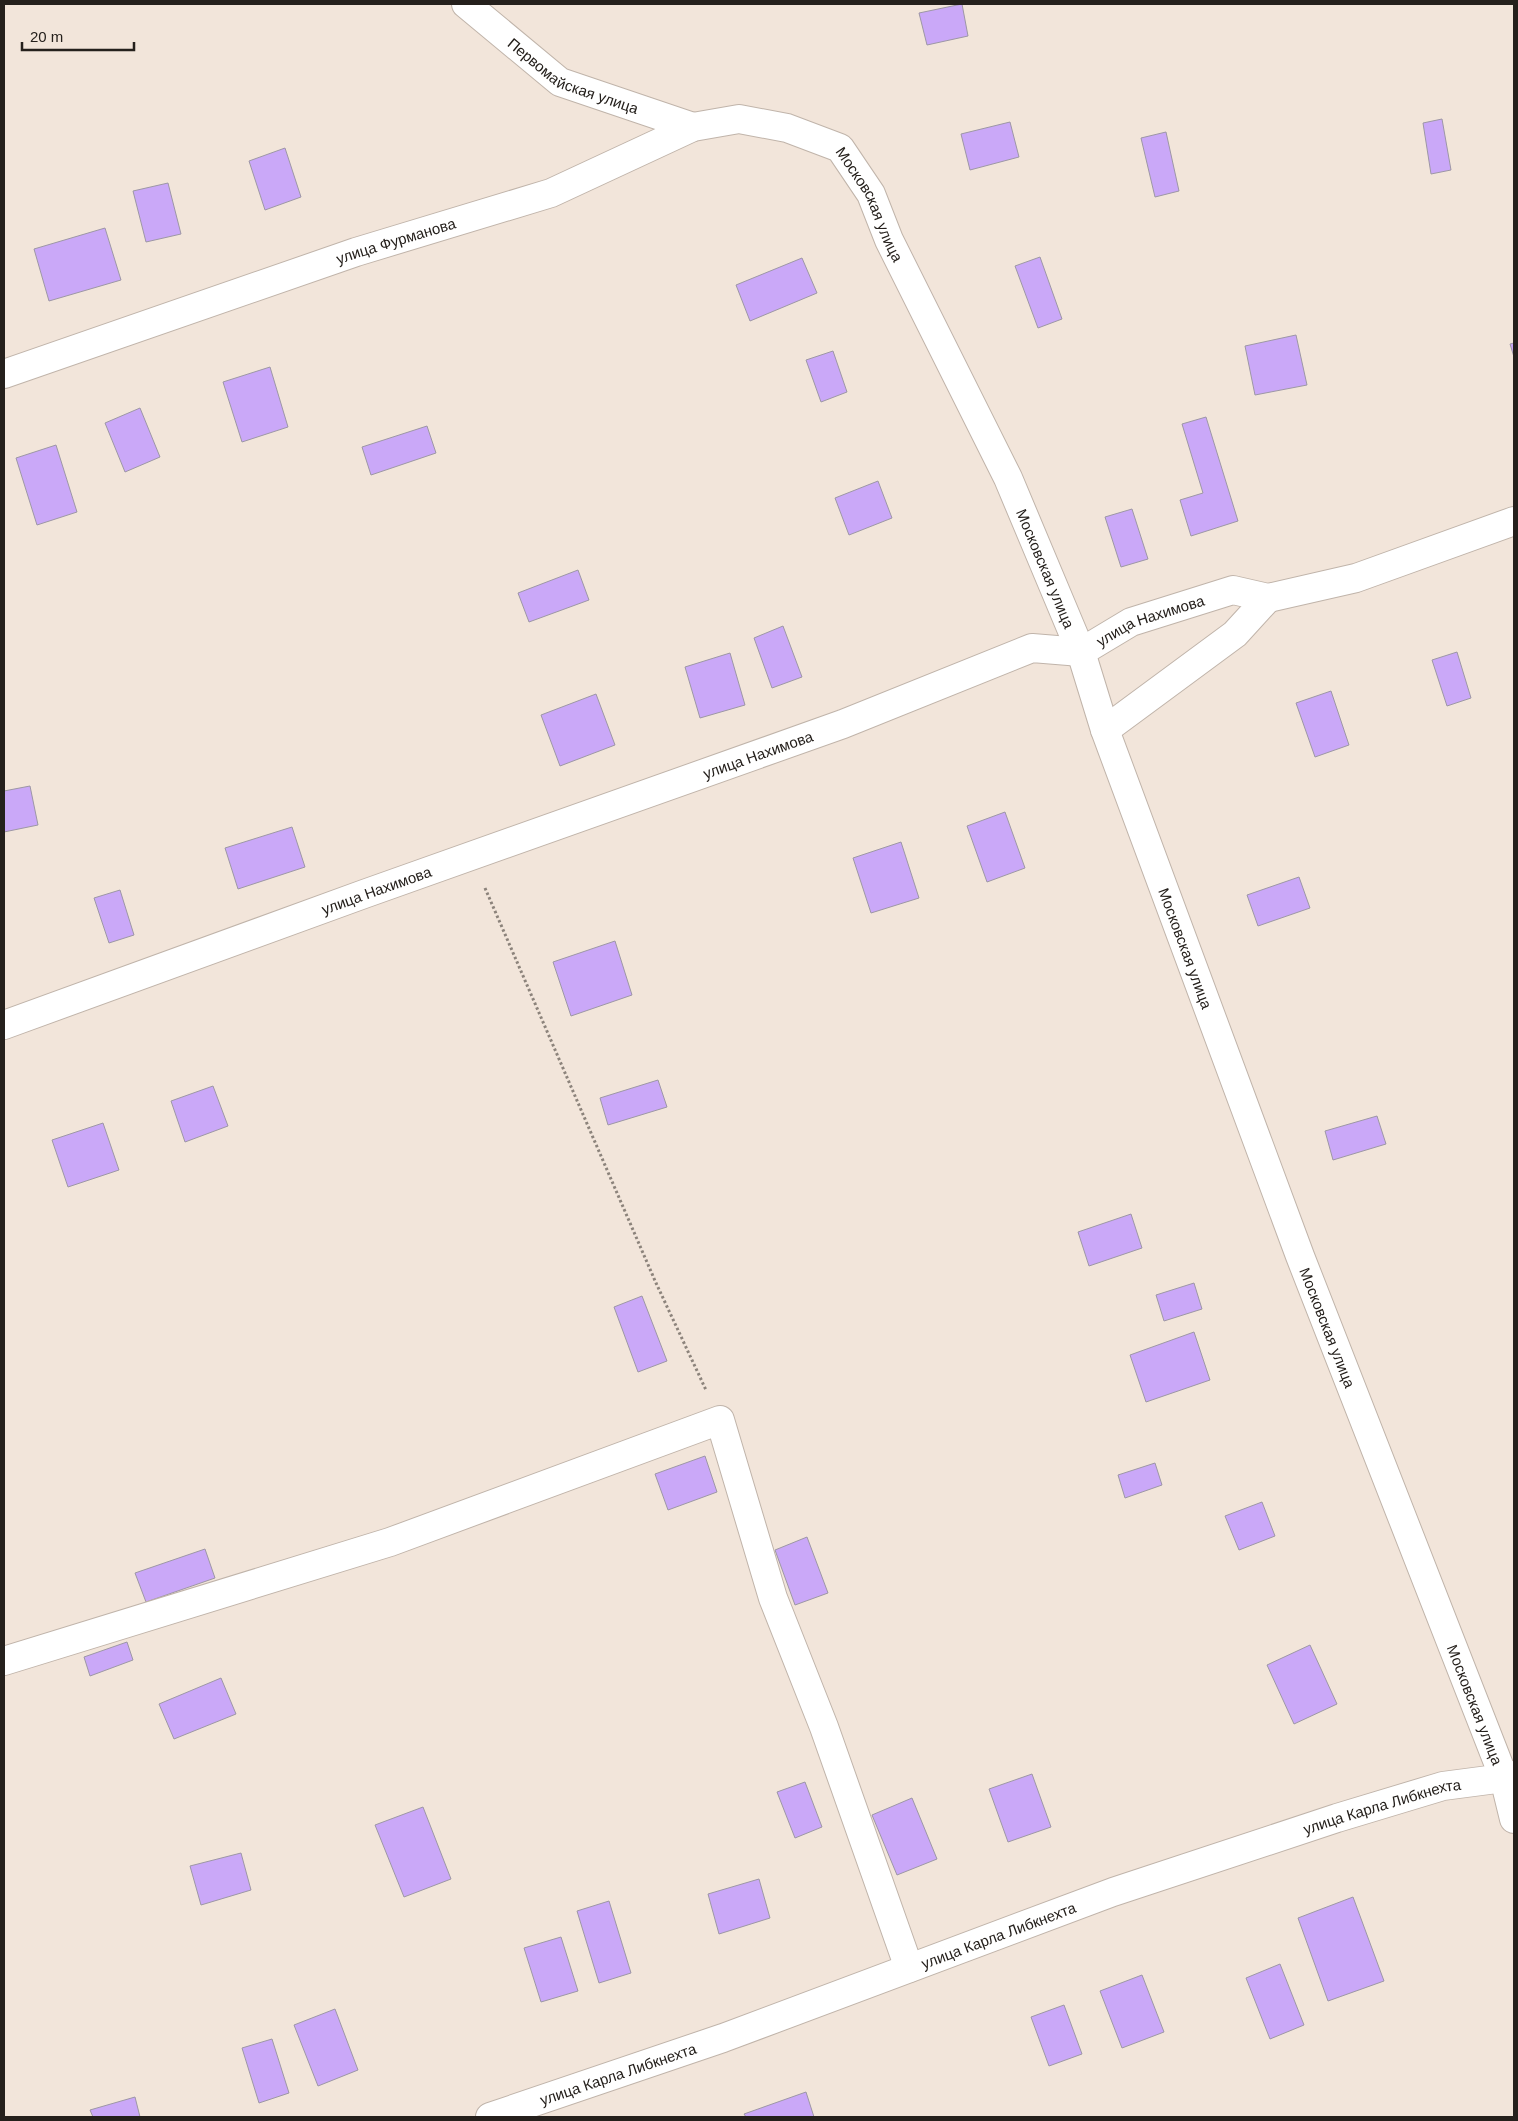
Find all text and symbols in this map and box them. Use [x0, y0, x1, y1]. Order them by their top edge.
scale bar [22, 20, 135, 52]
text: 20 m [30, 28, 63, 45]
street label: Первомайская улица [505, 34, 641, 117]
street label: Московская улица [833, 143, 907, 265]
street label: улица Фурманова [334, 214, 458, 267]
street label: Московская улица [1013, 506, 1079, 631]
street label: улица Нахимова [1093, 591, 1207, 649]
street label: улица Нахимова [701, 727, 816, 782]
street label: улица Нахимова [319, 862, 434, 917]
street label: Московская улица [1156, 885, 1216, 1012]
street label: Московская улица [1297, 1265, 1359, 1391]
street label: Московская улица [1444, 1642, 1507, 1768]
street label: улица Карла Либкнехта [1301, 1775, 1462, 1837]
street label: улица Карла Либкнехта [919, 1898, 1079, 1972]
street label: улица Карла Либкнехта [538, 2039, 699, 2108]

